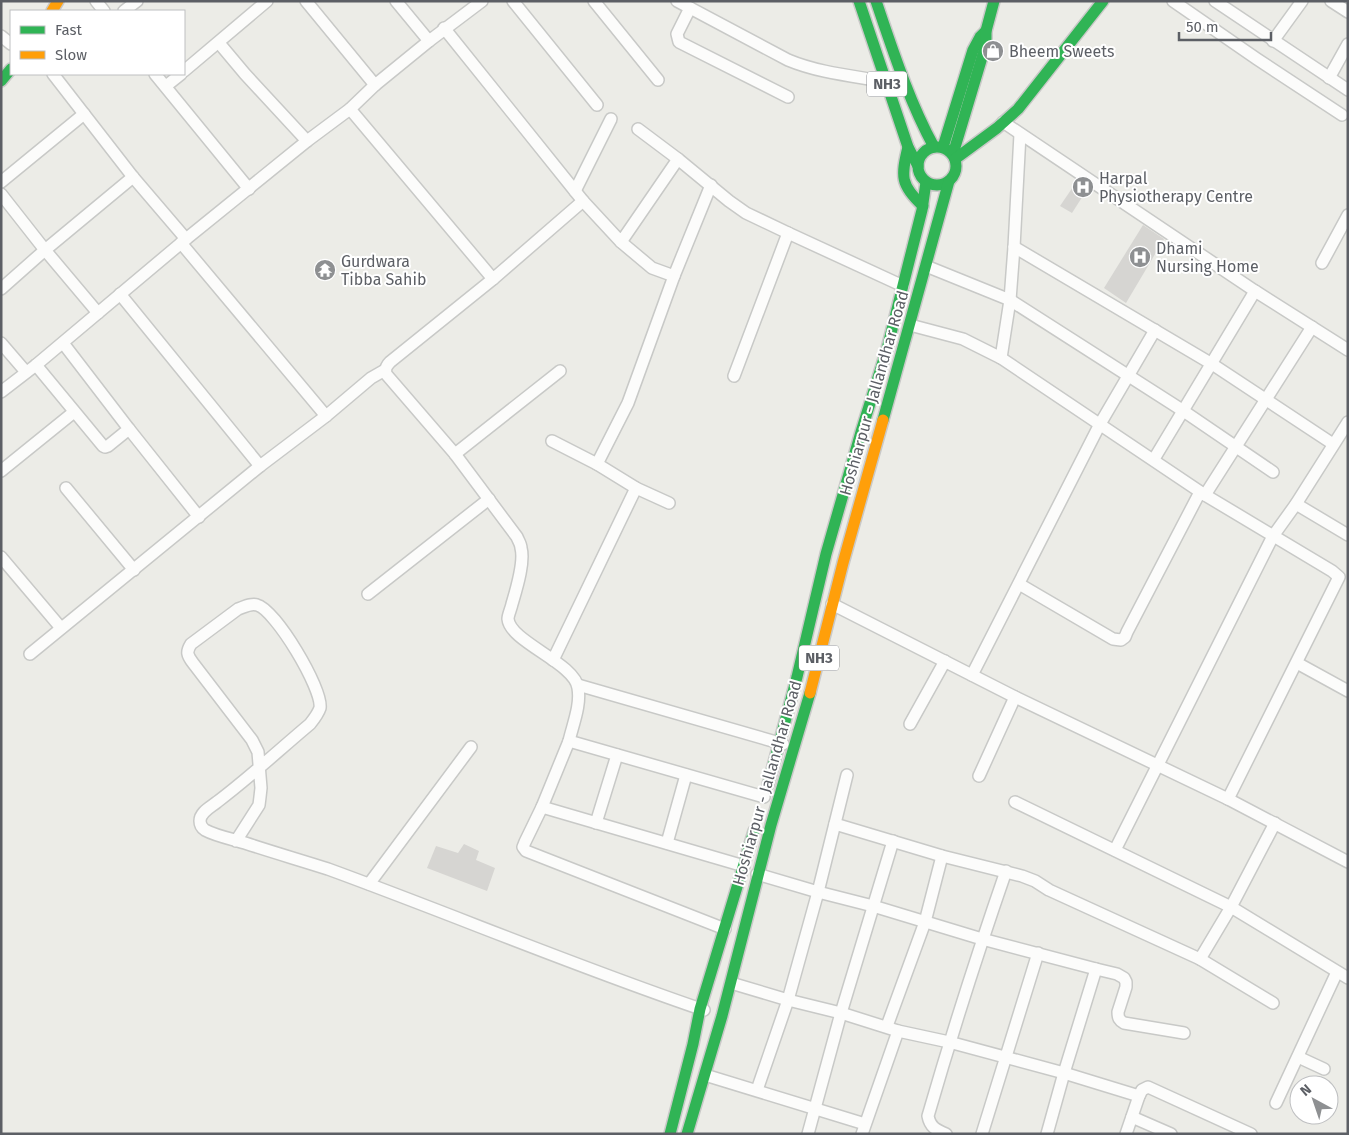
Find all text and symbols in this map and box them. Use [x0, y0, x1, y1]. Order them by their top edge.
legend [10, 10, 185, 75]
scale bar [1179, 10, 1272, 42]
text: 50 m [1186, 18, 1219, 36]
text: Fast [55, 21, 82, 39]
shop icon: Bheem Sweets [981, 39, 1005, 63]
place label: Bheem Sweets [1009, 42, 1114, 61]
text: Slow [55, 46, 87, 64]
road number: NH3 [867, 72, 907, 96]
place label: Harpal Physiotherapy Centre [1099, 169, 1253, 206]
hospital icon: Harpal Physiotherapy Centre [1071, 175, 1095, 199]
place label: Dhami Nursing Home [1156, 239, 1259, 276]
hospital icon: Dhami Nursing Home [1128, 245, 1152, 269]
place label: Gurdwara Tibba Sahib [341, 252, 426, 289]
temple icon: Gurdwara Tibba Sahib [313, 258, 337, 282]
street label: Hoshiarpur - Jallandhar Road [836, 288, 912, 498]
road number: NH3 [799, 646, 839, 670]
street label: Hoshiarpur - Jallandhar Road [729, 678, 805, 888]
north arrow [1289, 1075, 1339, 1125]
text: N [1297, 1081, 1315, 1100]

